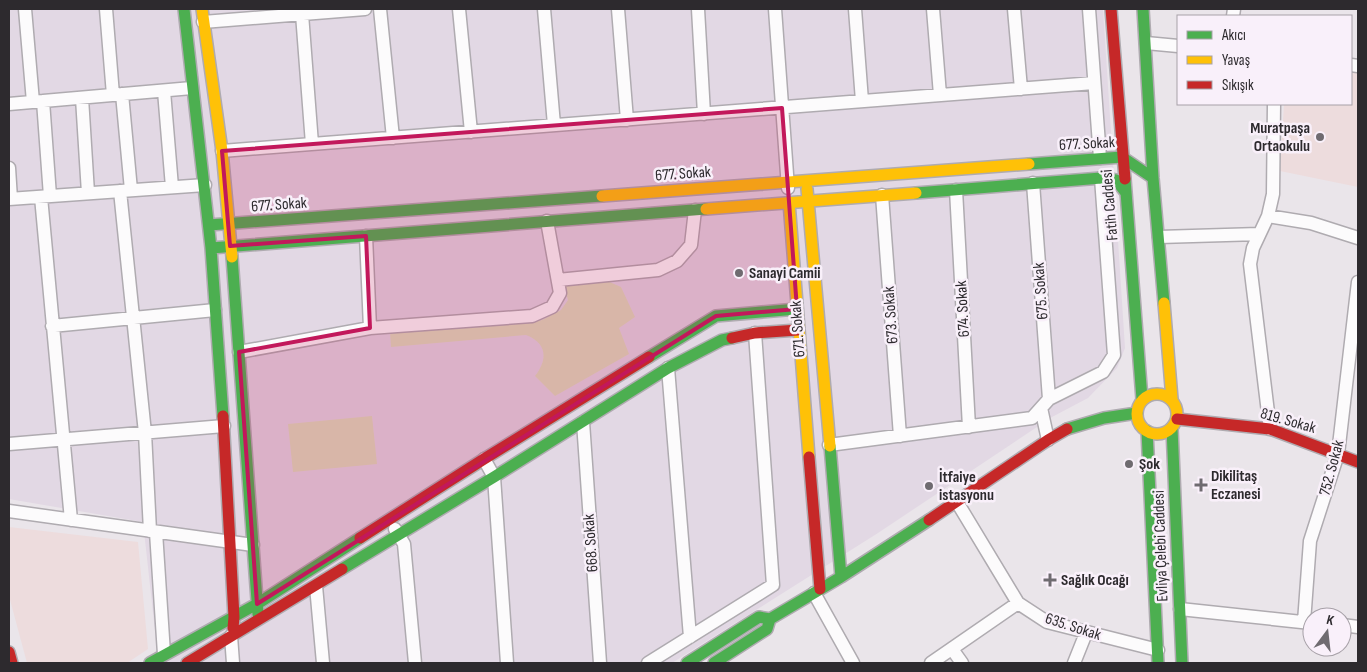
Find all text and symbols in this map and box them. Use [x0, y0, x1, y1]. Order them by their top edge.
legend [1177, 15, 1352, 105]
text: Akıcı [1221, 26, 1246, 45]
text: Yavaş [1222, 51, 1250, 70]
text: Sıkışık [1222, 76, 1254, 95]
place label: Muratpaşa Ortaokulu [1250, 119, 1310, 156]
marker: Muratpaşa Ortaokulu [1314, 131, 1326, 143]
street label: 677. Sokak [1059, 133, 1115, 155]
street label: 677. Sokak [654, 163, 712, 185]
street label: Fatih Caddesi [1097, 169, 1123, 241]
street label: 677. Sokak [250, 194, 308, 216]
street label: 675. Sokak [1030, 262, 1052, 320]
place label: Sanayi Camii [749, 264, 820, 283]
marker: Sanayi Camii [733, 267, 745, 279]
street label: 674. Sokak [952, 280, 974, 338]
street label: 673. Sokak [880, 286, 902, 344]
street label: 671. Sokak [787, 300, 809, 358]
street label: 819. Sokak [1258, 404, 1318, 438]
street label: 752. Sokak [1315, 438, 1349, 498]
place label: Şok [1139, 455, 1160, 474]
marker: Şok [1123, 458, 1135, 470]
place label: Dikilitaş Eczanesi [1211, 467, 1261, 504]
place label: İtfaiye istasyonu [939, 468, 994, 505]
marker: Dikilitaş Eczanesi [1195, 479, 1207, 491]
marker: İtfaiye istasyonu [923, 480, 935, 492]
street label: Evliya Çelebi Caddesi [1150, 490, 1172, 602]
street label: 668. Sokak [579, 513, 603, 573]
place label: Sağlık Ocağı [1061, 571, 1129, 590]
marker: Sağlık Ocağı [1043, 573, 1057, 587]
north arrow [1302, 607, 1352, 657]
street label: 635. Sokak [1043, 609, 1103, 645]
text: K [1325, 611, 1336, 629]

